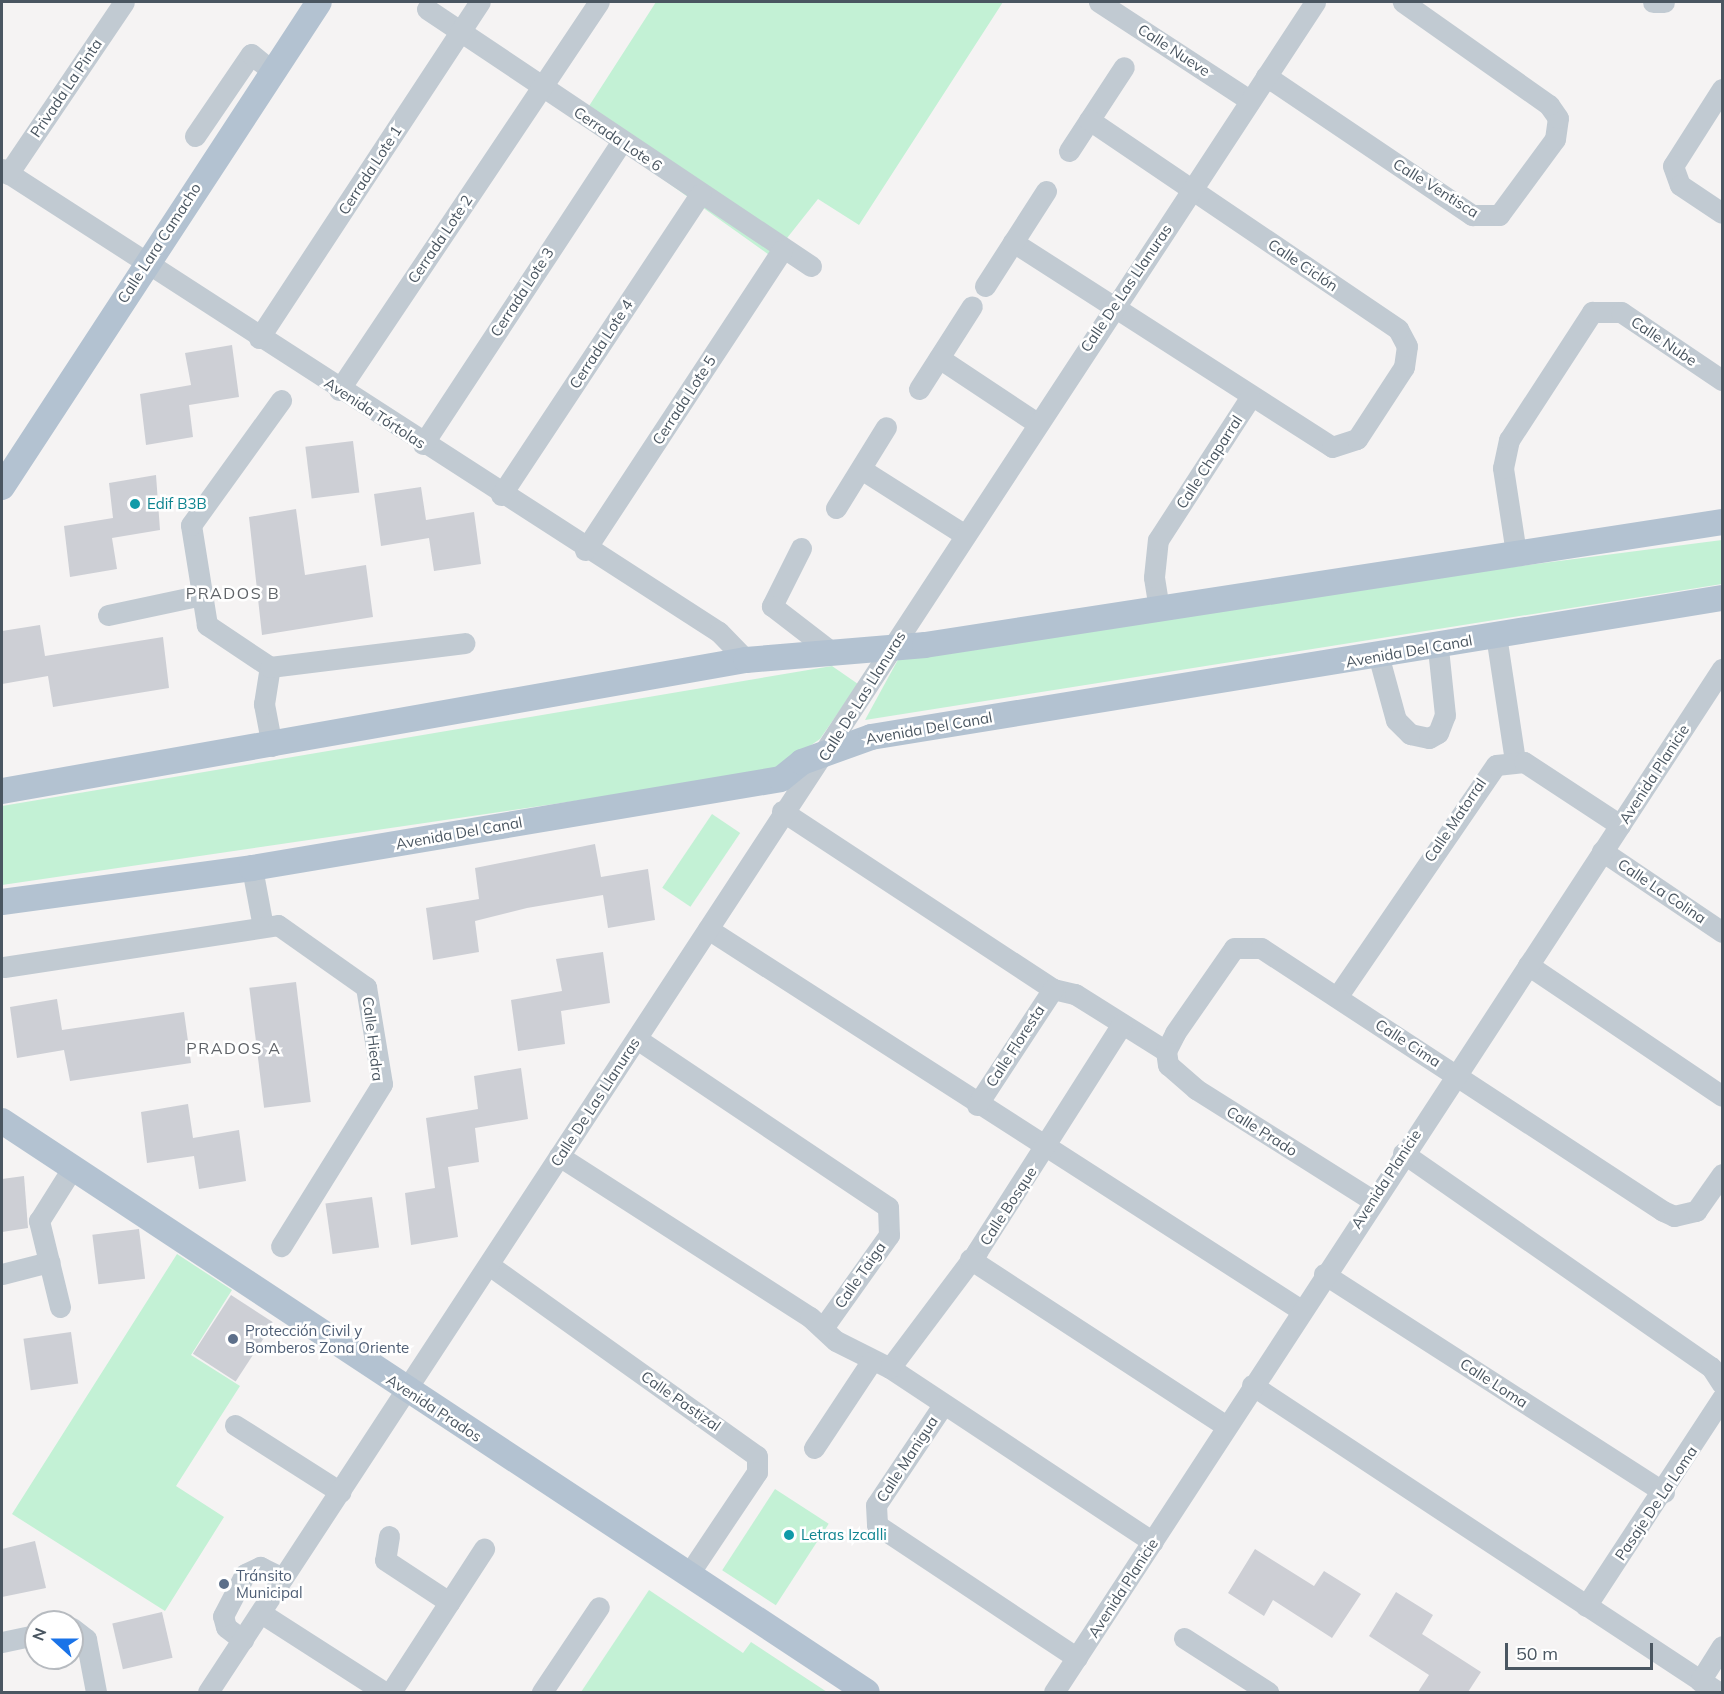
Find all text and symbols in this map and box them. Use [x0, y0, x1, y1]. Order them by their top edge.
street label: Calle Nueve [1135, 20, 1213, 80]
street label: Privada La Pinta [26, 35, 106, 141]
street label: Cerrada Lote 6 [570, 103, 666, 175]
street label: Cerrada Lote 1 [335, 122, 405, 218]
street label: Calle Ventisca [1390, 155, 1482, 221]
street label: Calle Lara Camacho [113, 180, 205, 306]
street label: Cerrada Lote 2 [404, 191, 476, 287]
street label: Calle De Las Llanuras [1077, 221, 1175, 355]
street label: Calle Ciclón [1265, 235, 1341, 295]
street label: Cerrada Lote 3 [487, 244, 557, 340]
street label: Cerrada Lote 4 [566, 296, 636, 392]
street label: Calle Nube [1628, 312, 1700, 370]
street label: Cerrada Lote 5 [649, 352, 719, 448]
street label: Avenida Tórtolas [321, 374, 429, 452]
street label: Calle Chaparral [1172, 412, 1246, 512]
place label: Edif B3B [147, 495, 207, 513]
marker: Edif B3B [128, 497, 142, 511]
district label: PRADOS B [186, 583, 280, 603]
street label: Calle De Las Llanuras [815, 628, 909, 764]
street label: Avenida Del Canal [1344, 631, 1474, 671]
street label: Avenida Del Canal [864, 708, 994, 748]
street label: Avenida Planicie [1615, 721, 1693, 827]
street label: Calle Matorral [1420, 775, 1490, 865]
street label: Avenida Del Canal [394, 813, 524, 853]
street label: Calle La Colina [1614, 855, 1710, 927]
street label: Calle Hiedra [359, 996, 387, 1082]
street label: Calle Floresta [982, 1002, 1048, 1090]
street label: Calle Cima [1372, 1015, 1444, 1071]
street label: Calle De Las Llanuras [547, 1034, 643, 1170]
district label: PRADOS A [186, 1038, 282, 1058]
street label: Calle Prado [1223, 1102, 1301, 1160]
street label: Avenida Planicie [1347, 1126, 1425, 1232]
street label: Calle Bosque [976, 1163, 1040, 1249]
street label: Calle Taiga [831, 1238, 889, 1312]
place label: Protección Civil y Bomberos Zona Oriente [245, 1321, 409, 1356]
marker: Protección Civil y Bomberos Zona Oriente [226, 1332, 240, 1346]
street label: Calle Loma [1457, 1354, 1531, 1412]
street label: Calle Pastizal [638, 1367, 724, 1435]
street label: Avenida Prados [383, 1371, 485, 1445]
street label: Calle Manigua [872, 1413, 942, 1505]
street label: Pasaje De La Loma [1611, 1443, 1701, 1563]
place label: Letras Izcalli [801, 1526, 887, 1544]
marker: Letras Izcalli [782, 1528, 796, 1542]
street label: Avenida Planicie [1084, 1535, 1162, 1641]
place label: Tránsito Municipal [236, 1566, 302, 1601]
marker: Tránsito Municipal [217, 1577, 231, 1591]
north arrow [24, 1610, 84, 1670]
text: N [28, 1625, 51, 1643]
scale bar [1508, 1631, 1656, 1669]
text: 50 m [1516, 1642, 1558, 1665]

